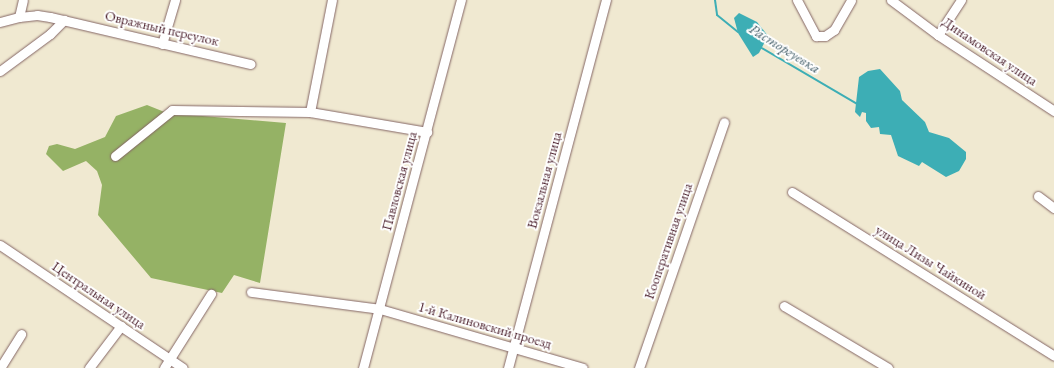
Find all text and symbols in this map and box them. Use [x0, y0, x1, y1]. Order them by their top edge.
street label: Овражный переулок [103, 7, 221, 49]
street label: Динамовская улица [939, 13, 1041, 89]
water label: Расторгуевка [746, 19, 824, 77]
street label: Павловская улица [378, 130, 420, 232]
street label: Вокзальная улица [523, 130, 565, 230]
street label: Кооперативная улица [640, 181, 696, 301]
street label: улица Лизы Чайкиной [872, 221, 990, 303]
street label: Центральная улица [49, 258, 149, 332]
street label: 1-й Калиновский проезд [416, 298, 554, 352]

